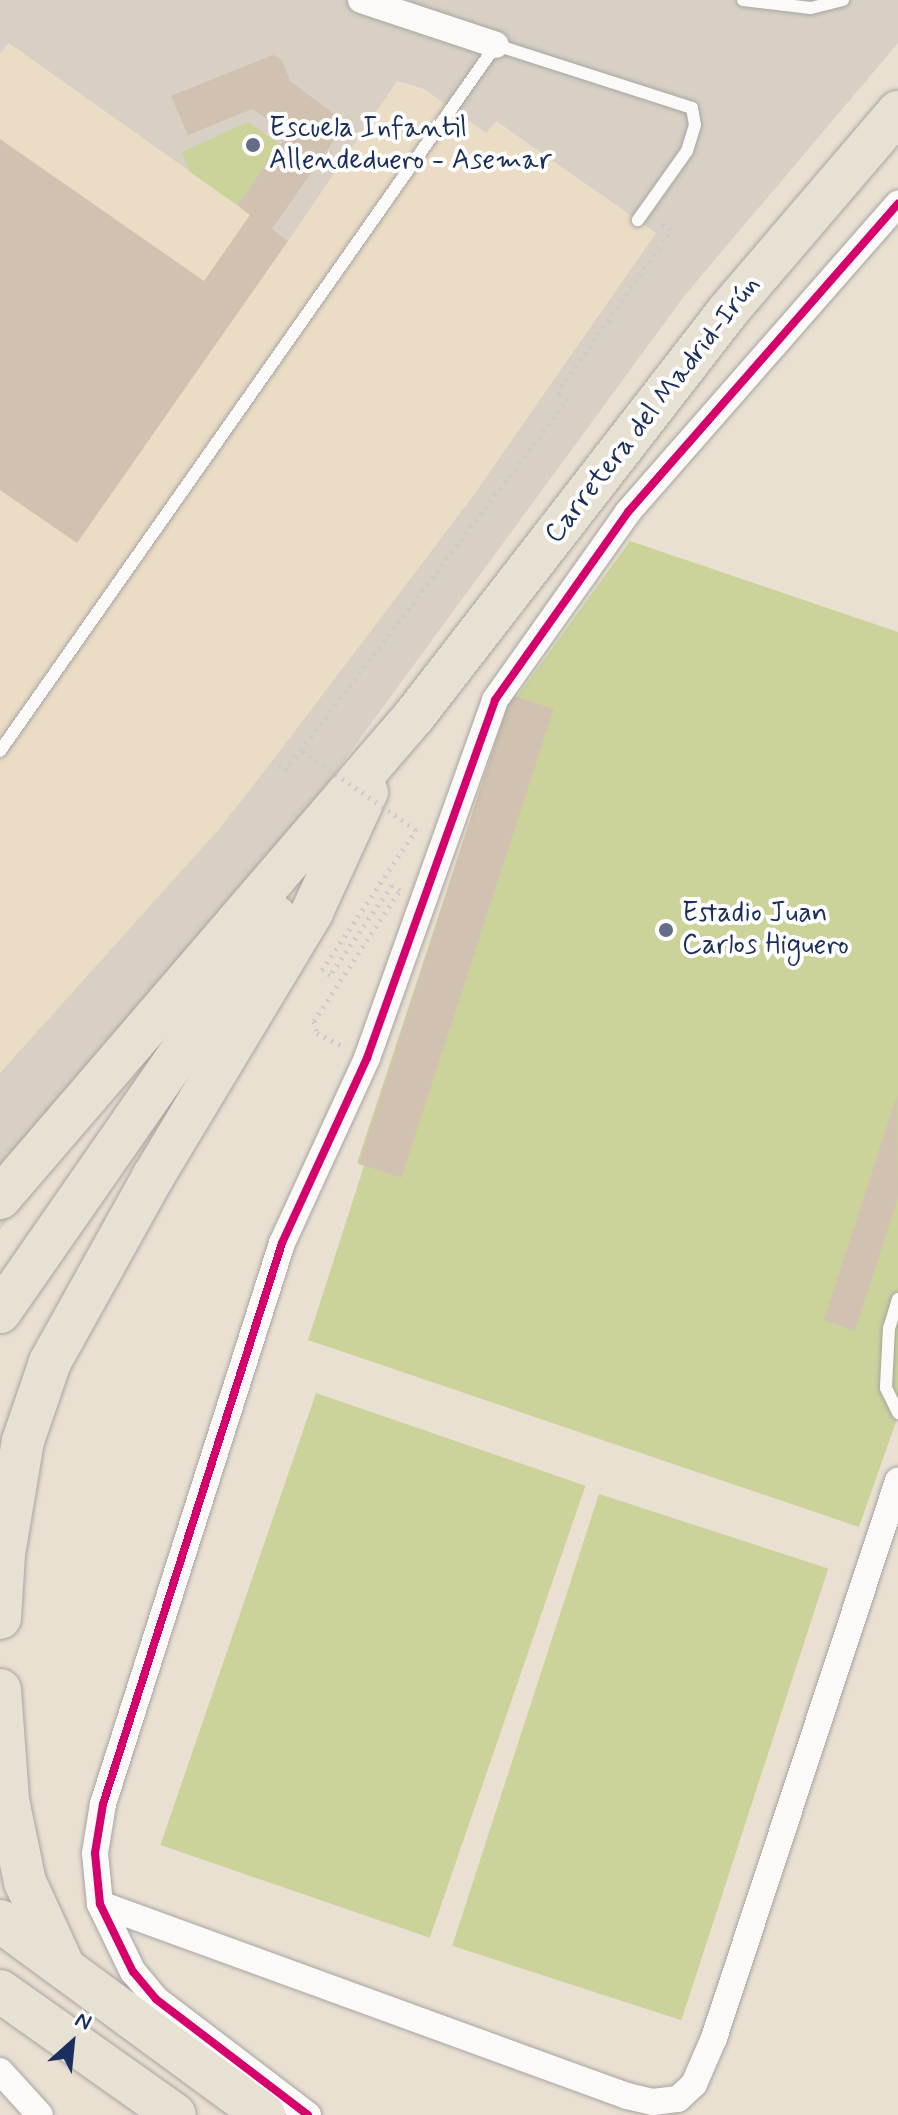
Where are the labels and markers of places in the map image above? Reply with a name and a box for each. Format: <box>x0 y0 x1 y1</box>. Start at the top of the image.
place label: Escuela Infantil Allendeduero - Asemar <box>269 112 552 178</box>
marker: Escuela Infantil Allendeduero - Asemar <box>244 136 262 154</box>
place label: Estadio Juan Carlos Higuero <box>682 897 848 963</box>
marker: Estadio Juan Carlos Higuero <box>657 921 675 939</box>

